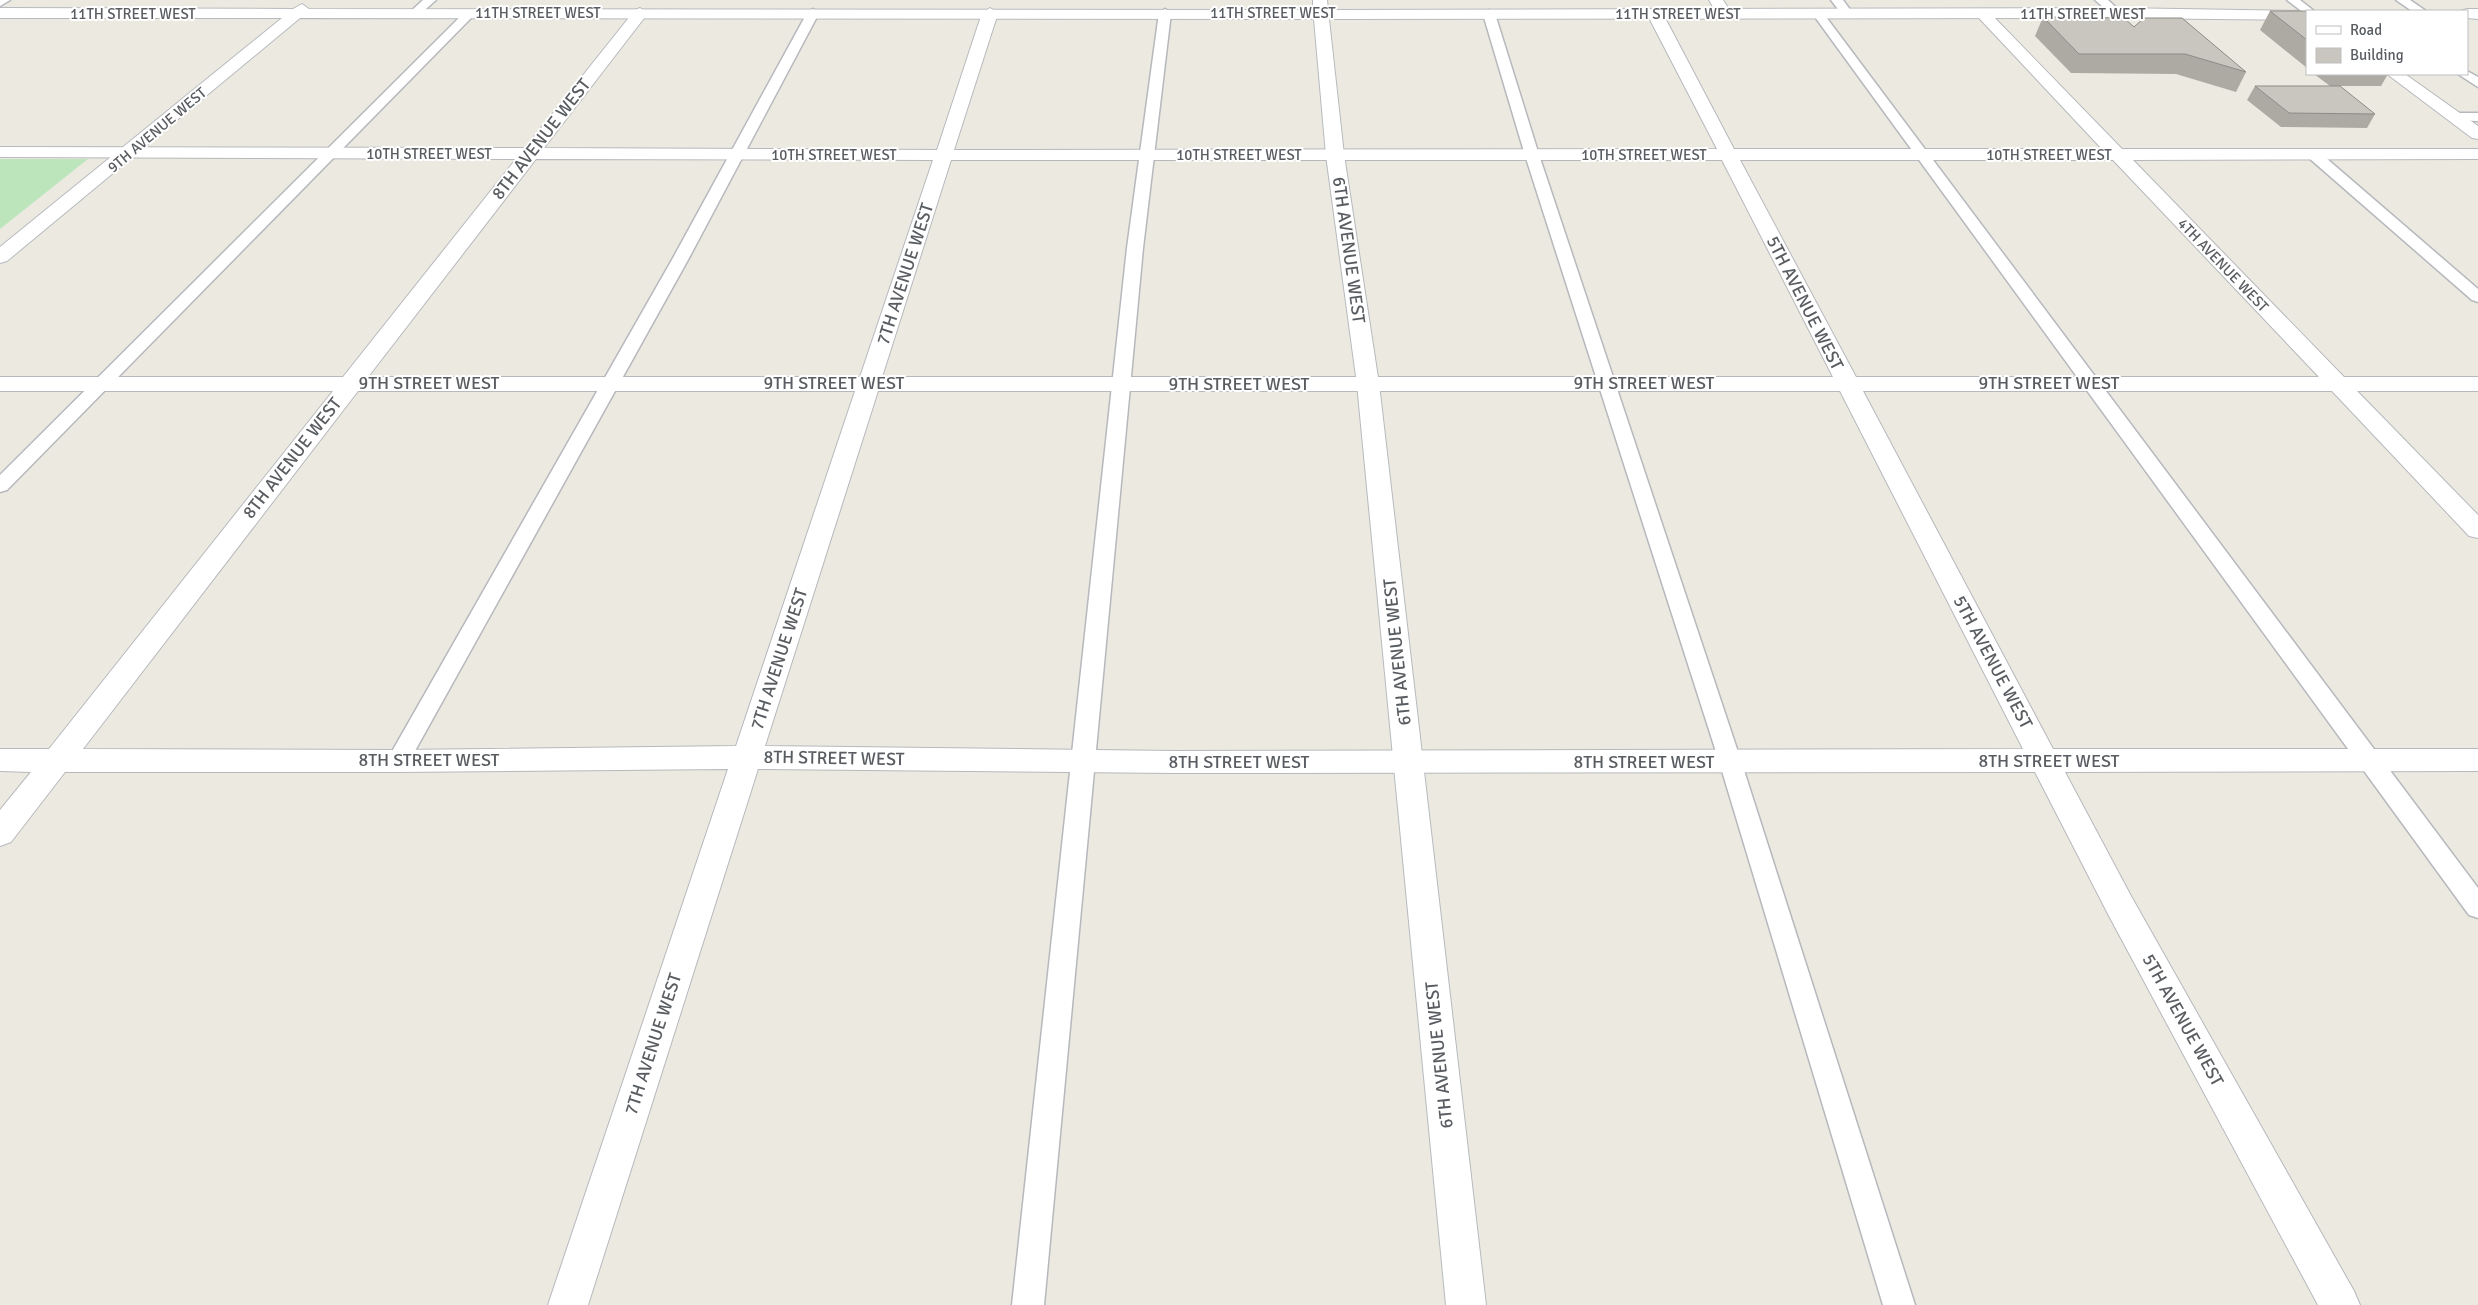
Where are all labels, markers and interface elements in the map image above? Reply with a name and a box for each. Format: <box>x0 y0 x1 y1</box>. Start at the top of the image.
street label: 11TH STREET WEST <box>475 4 601 22</box>
street label: 11TH STREET WEST <box>1210 4 1336 22</box>
street label: 11TH STREET WEST <box>70 5 196 23</box>
street label: 11TH STREET WEST <box>1615 5 1741 23</box>
street label: 11TH STREET WEST <box>2020 5 2146 23</box>
legend <box>2306 10 2468 75</box>
text: Road <box>2350 21 2382 39</box>
text: Building <box>2350 46 2404 64</box>
street label: 8TH AVENUE WEST <box>487 74 595 204</box>
street label: 9TH AVENUE WEST <box>104 83 210 176</box>
street label: 10TH STREET WEST <box>366 145 492 163</box>
street label: 10TH STREET WEST <box>771 146 897 164</box>
street label: 10TH STREET WEST <box>1176 146 1302 164</box>
street label: 10TH STREET WEST <box>1581 146 1707 164</box>
street label: 10TH STREET WEST <box>1986 146 2112 164</box>
street label: 6TH AVENUE WEST <box>1328 175 1370 325</box>
street label: 7TH AVENUE WEST <box>872 200 938 348</box>
street label: 4TH AVENUE WEST <box>2174 215 2273 316</box>
street label: 5TH AVENUE WEST <box>1762 232 1848 374</box>
street label: 9TH STREET WEST <box>359 372 500 394</box>
street label: 9TH STREET WEST <box>764 372 905 394</box>
street label: 9TH STREET WEST <box>1574 372 1715 394</box>
street label: 9TH STREET WEST <box>1979 372 2120 394</box>
street label: 9TH STREET WEST <box>1169 373 1310 395</box>
street label: 8TH AVENUE WEST <box>238 393 346 523</box>
street label: 6TH AVENUE WEST <box>1378 577 1416 727</box>
street label: 7TH AVENUE WEST <box>746 585 812 733</box>
street label: 5TH AVENUE WEST <box>1949 592 2037 732</box>
street label: 8TH STREET WEST <box>763 746 905 770</box>
street label: 8TH STREET WEST <box>359 749 500 771</box>
street label: 8TH STREET WEST <box>1979 750 2120 772</box>
street label: 8TH STREET WEST <box>1169 751 1310 773</box>
street label: 8TH STREET WEST <box>1574 751 1715 773</box>
street label: 5TH AVENUE WEST <box>2138 950 2228 1090</box>
street label: 7TH AVENUE WEST <box>620 970 686 1118</box>
street label: 6TH AVENUE WEST <box>1420 980 1458 1130</box>

